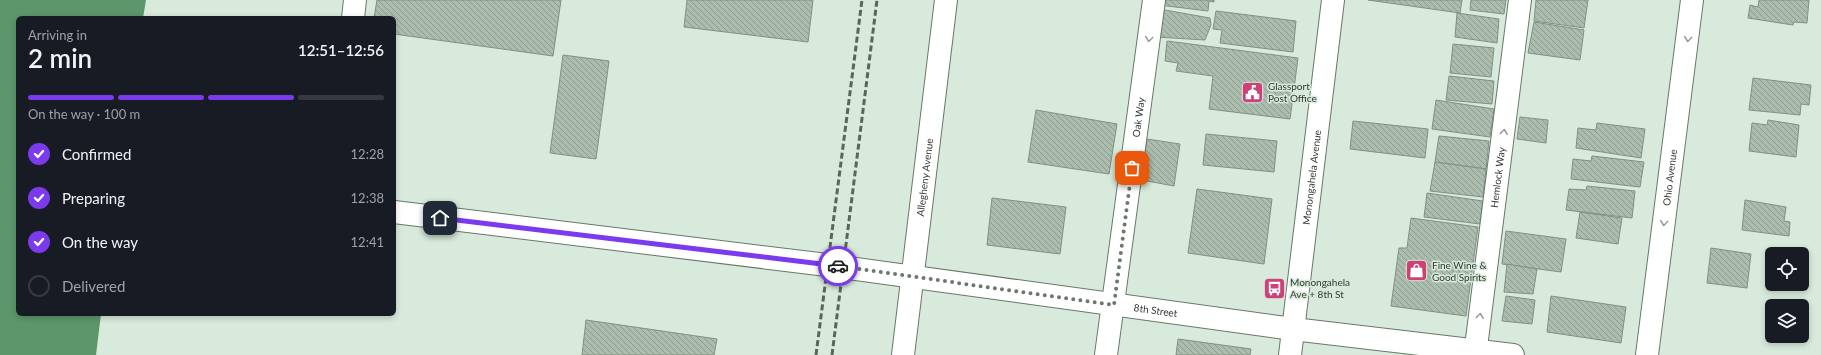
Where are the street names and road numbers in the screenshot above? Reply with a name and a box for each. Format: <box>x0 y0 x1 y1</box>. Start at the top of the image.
street label: Oak Way <box>1130 96 1147 138</box>
street label: Monongahela Avenue <box>1300 129 1323 225</box>
street label: Allegheny Avenue <box>914 138 935 217</box>
street label: Hemlock Way <box>1488 145 1507 209</box>
street label: Ohio Avenue <box>1660 148 1679 206</box>
street label: 8th Street <box>1133 301 1179 319</box>

